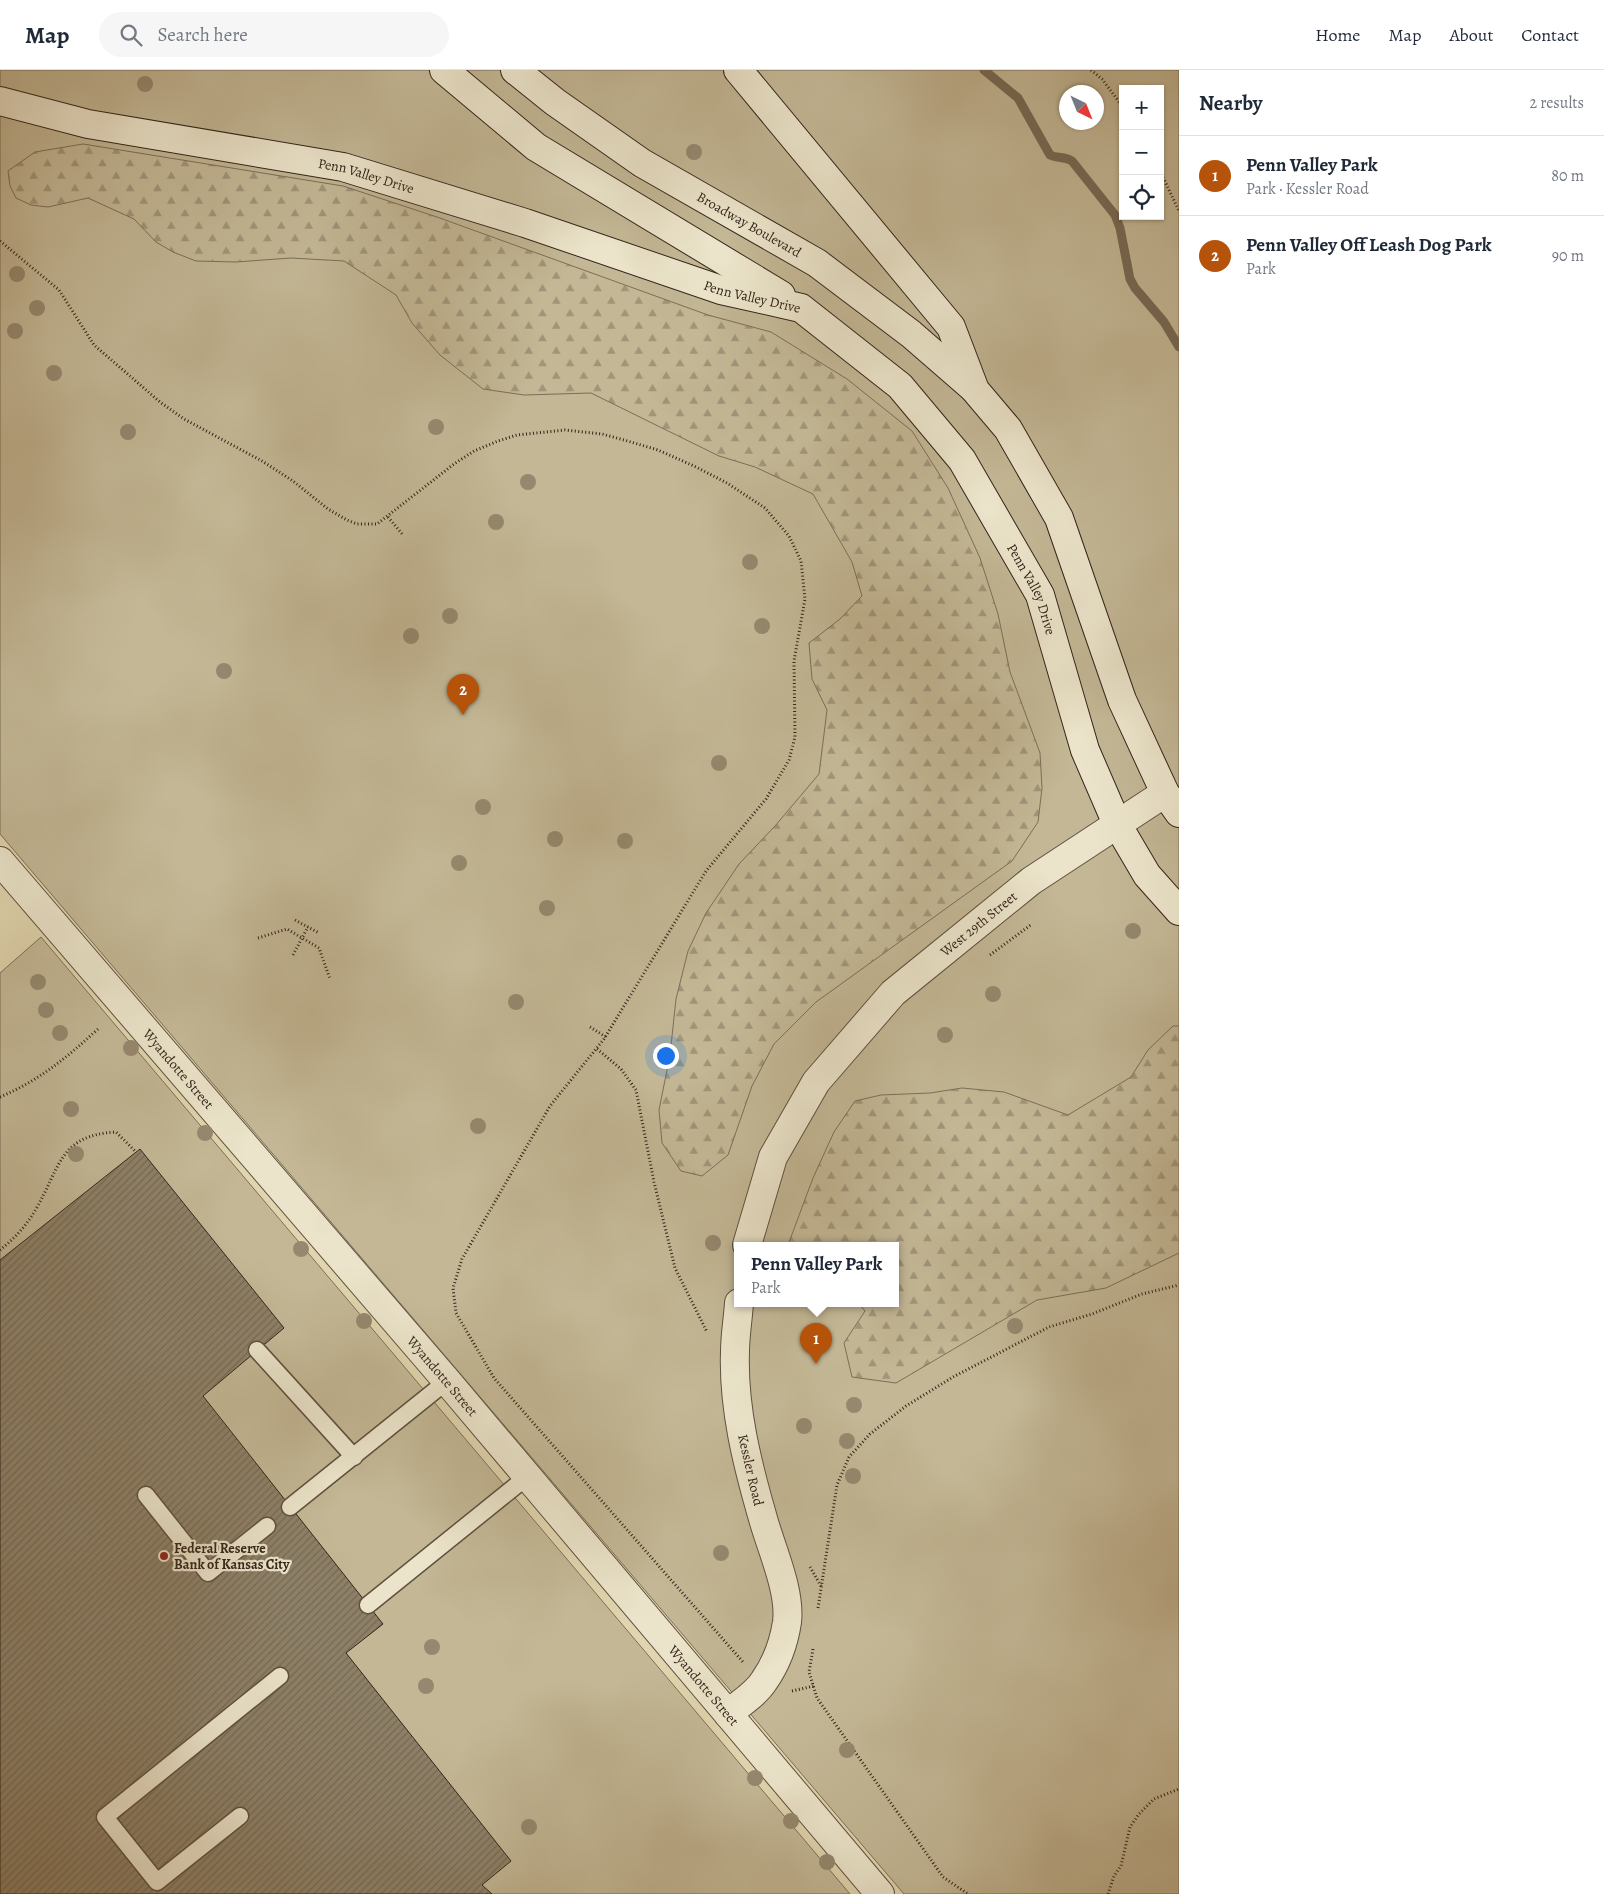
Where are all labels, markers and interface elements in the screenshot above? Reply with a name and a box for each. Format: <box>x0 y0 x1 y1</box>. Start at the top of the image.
search box <box>99 12 449 57</box>
text: Map <box>25 19 69 51</box>
icon: search <box>117 21 145 49</box>
text: Search here <box>157 22 248 48</box>
text: Home <box>1315 23 1360 47</box>
text: Map <box>1388 23 1421 47</box>
text: About <box>1449 23 1493 47</box>
text: Contact <box>1521 23 1579 47</box>
north arrow <box>1059 85 1104 130</box>
map controls <box>1119 85 1164 220</box>
button: + <box>1119 85 1164 130</box>
text: Nearby <box>1199 89 1262 117</box>
text: 2 results <box>1529 92 1584 114</box>
button: − <box>1119 130 1164 175</box>
text: Penn Valley Park <box>1246 152 1378 178</box>
street label: Penn Valley Drive <box>317 154 416 198</box>
text: 1 <box>1212 165 1218 187</box>
text: 80 m <box>1551 165 1584 187</box>
button: locate <box>1119 175 1164 220</box>
text: Park · Kessler Road <box>1246 178 1369 200</box>
street label: Broadway Boulevard <box>693 187 805 262</box>
text: Penn Valley Off Leash Dog Park <box>1246 232 1492 258</box>
text: 2 <box>1211 245 1219 267</box>
text: 90 m <box>1552 245 1584 267</box>
text: Park <box>1246 258 1276 280</box>
street label: Penn Valley Drive <box>701 276 802 318</box>
street label: Penn Valley Drive <box>1002 540 1060 637</box>
pin: 2 <box>447 674 479 715</box>
street label: West 29th Street <box>936 887 1021 962</box>
street label: Wyandotte Street <box>138 1024 218 1114</box>
your location <box>653 1043 679 1069</box>
popup <box>734 1242 899 1307</box>
text: Penn Valley Park <box>751 1251 882 1277</box>
text: Park <box>751 1277 781 1299</box>
pin: 1 <box>800 1323 832 1364</box>
street label: Wyandotte Street <box>402 1331 482 1421</box>
street label: Kessler Road <box>733 1432 768 1508</box>
place label: Federal Reserve Bank of Kansas City <box>174 1539 290 1574</box>
marker: Federal Reserve Bank of Kansas City <box>158 1550 170 1562</box>
street label: Wyandotte Street <box>663 1640 743 1730</box>

